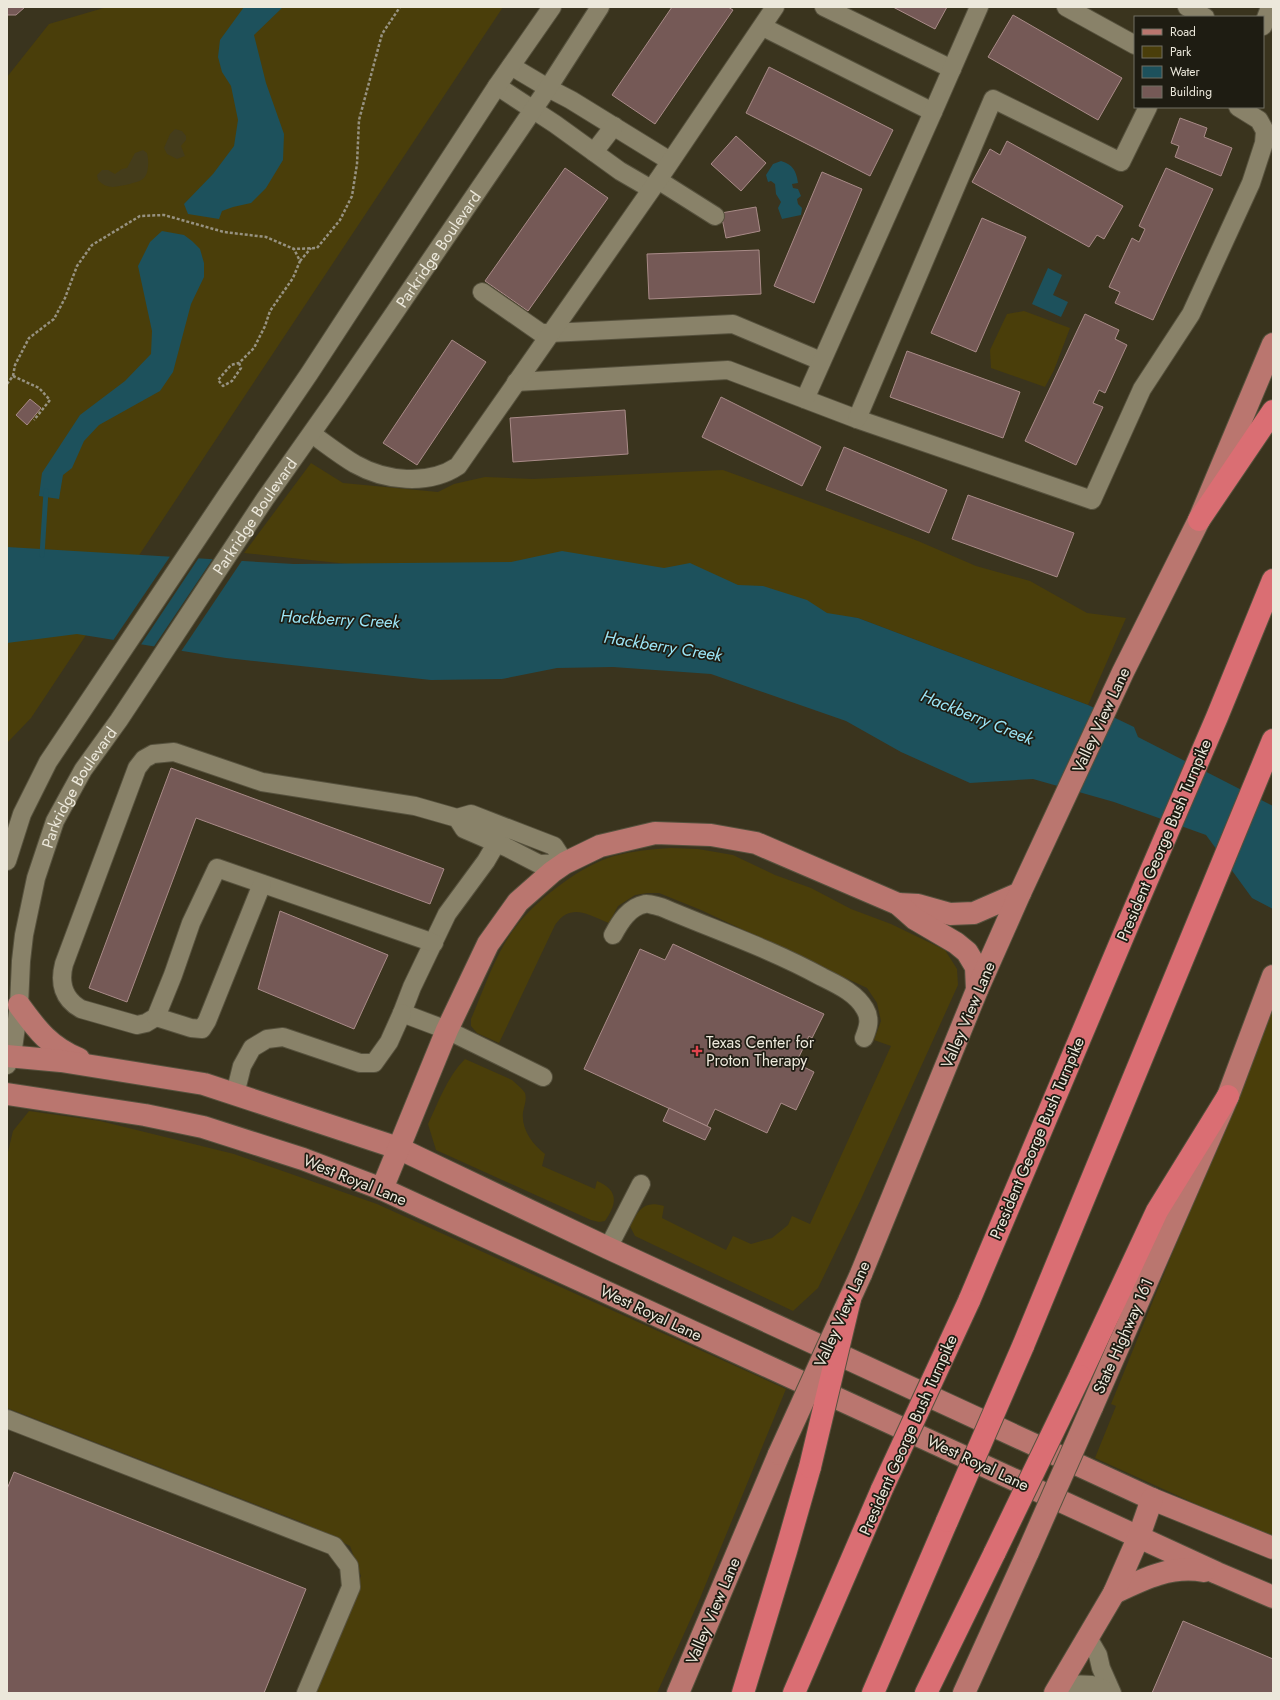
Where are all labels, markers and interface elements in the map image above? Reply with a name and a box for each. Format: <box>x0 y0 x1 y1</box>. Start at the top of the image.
legend <box>1134 16 1264 108</box>
text: Road <box>1170 23 1196 41</box>
text: Park <box>1170 43 1192 61</box>
text: Water <box>1170 63 1201 81</box>
text: Building <box>1170 83 1212 101</box>
street label: Parkridge Boulevard <box>390 186 486 312</box>
street label: Parkridge Boulevard <box>207 453 302 579</box>
water label: Hackberry Creek <box>280 604 401 634</box>
water label: Hackberry Creek <box>602 625 725 667</box>
street label: Valley View Lane <box>1067 664 1135 776</box>
water label: Hackberry Creek <box>917 684 1038 751</box>
street label: Parkridge Boulevard <box>35 722 122 851</box>
street label: President George Bush Turnpike <box>1111 735 1217 945</box>
street label: Valley View Lane <box>935 958 1001 1072</box>
place label: Texas Center for Proton Therapy <box>706 1031 815 1072</box>
street label: President George Bush Turnpike <box>984 1033 1090 1243</box>
marker: Texas Center for Proton Therapy <box>691 1045 703 1057</box>
street label: West Royal Lane <box>300 1149 410 1211</box>
street label: Valley View Lane <box>808 1257 876 1371</box>
street label: State Highway 161 <box>1087 1275 1159 1397</box>
street label: West Royal Lane <box>596 1279 706 1347</box>
street label: President George Bush Turnpike <box>853 1331 963 1539</box>
street label: West Royal Lane <box>923 1429 1033 1497</box>
street label: Valley View Lane <box>680 1554 746 1668</box>

